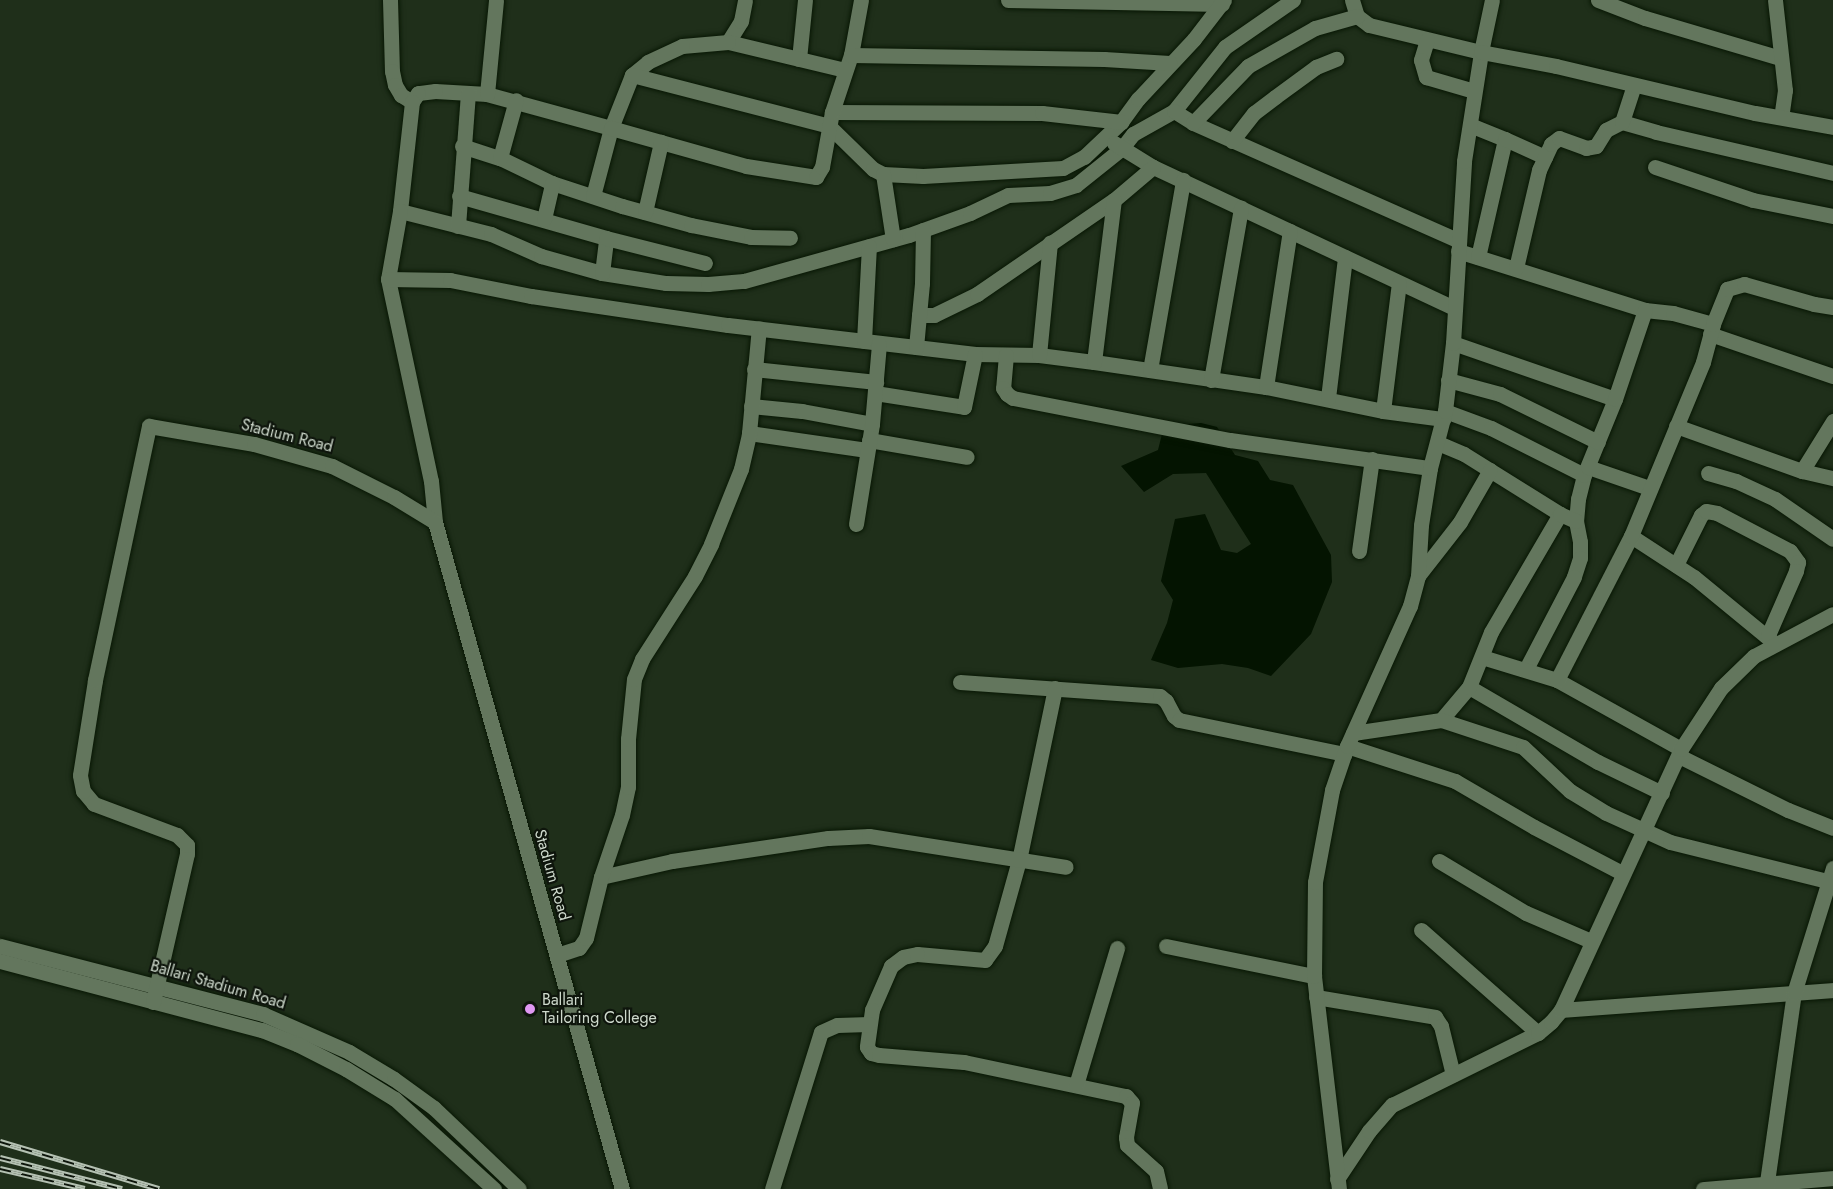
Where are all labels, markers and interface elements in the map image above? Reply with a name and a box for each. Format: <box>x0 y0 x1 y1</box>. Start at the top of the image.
street label: Stadium Road <box>239 415 335 457</box>
street label: Stadium Road <box>530 827 574 923</box>
street label: Ballari Stadium Road <box>148 956 288 1014</box>
place label: Ballari Tailoring College <box>542 990 657 1028</box>
marker: Ballari Tailoring College <box>523 1002 537 1016</box>

